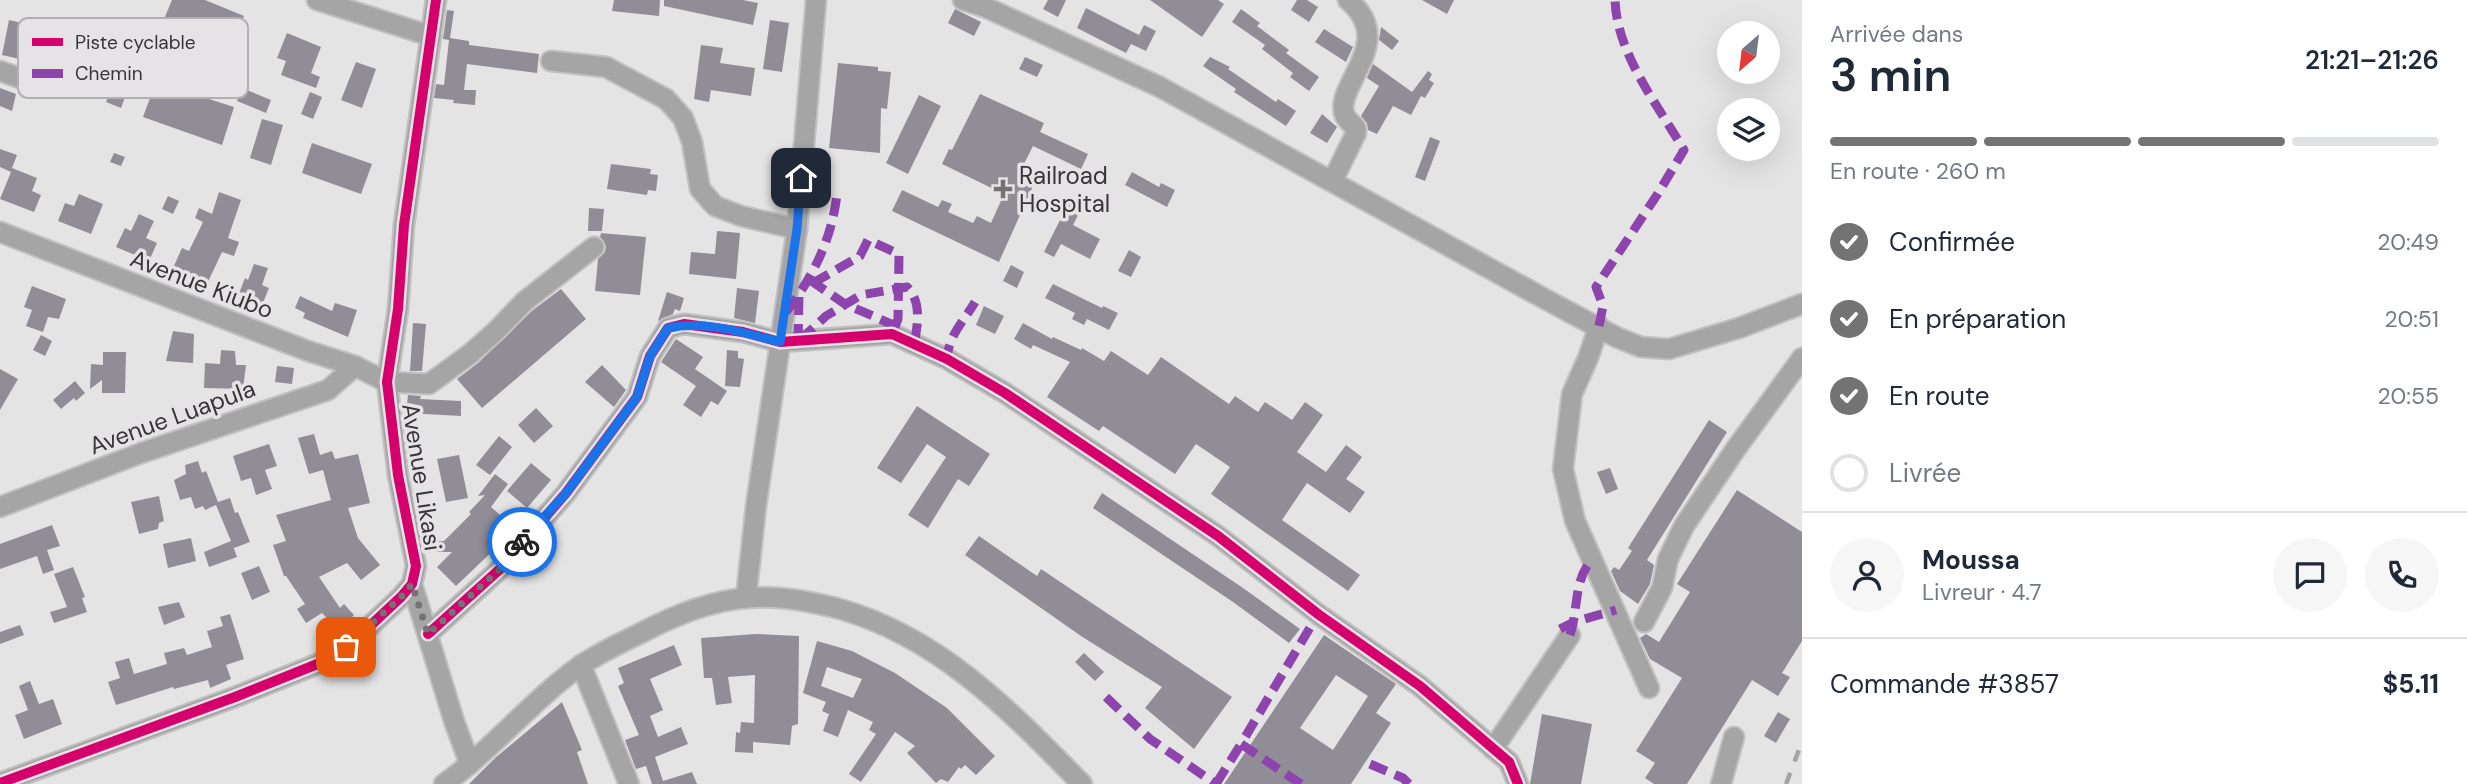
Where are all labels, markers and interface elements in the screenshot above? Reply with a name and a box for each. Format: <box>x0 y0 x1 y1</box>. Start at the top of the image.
legend <box>18 18 248 98</box>
text: Arrivée dans <box>1830 19 1963 49</box>
north arrow <box>1717 21 1780 84</box>
map controls <box>1717 21 1780 161</box>
text: Piste cyclable <box>75 30 196 55</box>
text: 21:21–21:26 <box>2305 43 2439 77</box>
text: 3 min <box>1830 45 1951 105</box>
text: Chemin <box>75 61 143 86</box>
button: layers <box>1717 98 1780 161</box>
pin <box>771 148 831 208</box>
text: En route · 260 m <box>1830 156 2006 186</box>
icon: home <box>782 159 820 197</box>
place label: Railroad Hospital <box>1019 160 1110 219</box>
marker: Railroad Hospital <box>993 179 1013 199</box>
icon: check <box>1830 223 1868 261</box>
text: Confirmée <box>1889 225 2015 259</box>
text: 20:49 <box>2377 227 2439 257</box>
street label: Avenue Kiubo <box>126 243 278 325</box>
icon: check <box>1830 300 1868 338</box>
text: En préparation <box>1889 302 2066 336</box>
text: 20:51 <box>2384 304 2439 334</box>
street label: Avenue Luapula <box>85 373 259 461</box>
icon: check <box>1830 377 1868 415</box>
text: En route <box>1889 379 1990 413</box>
text: 20:55 <box>2378 381 2439 411</box>
street label: Avenue Likasi <box>395 401 449 553</box>
text: Livrée <box>1889 456 1961 490</box>
courier <box>487 507 557 577</box>
icon: bike <box>503 523 541 561</box>
button: person <box>1830 538 1904 612</box>
button: chat <box>2273 538 2347 612</box>
button: phone <box>2365 538 2439 612</box>
text: Moussa <box>1922 543 2020 577</box>
text: Livreur · 4.7 <box>1922 577 2042 607</box>
pin <box>316 617 376 677</box>
icon: bag <box>327 628 365 666</box>
text: Commande #3857 <box>1830 667 2059 701</box>
text: $5.11 <box>2383 667 2439 701</box>

